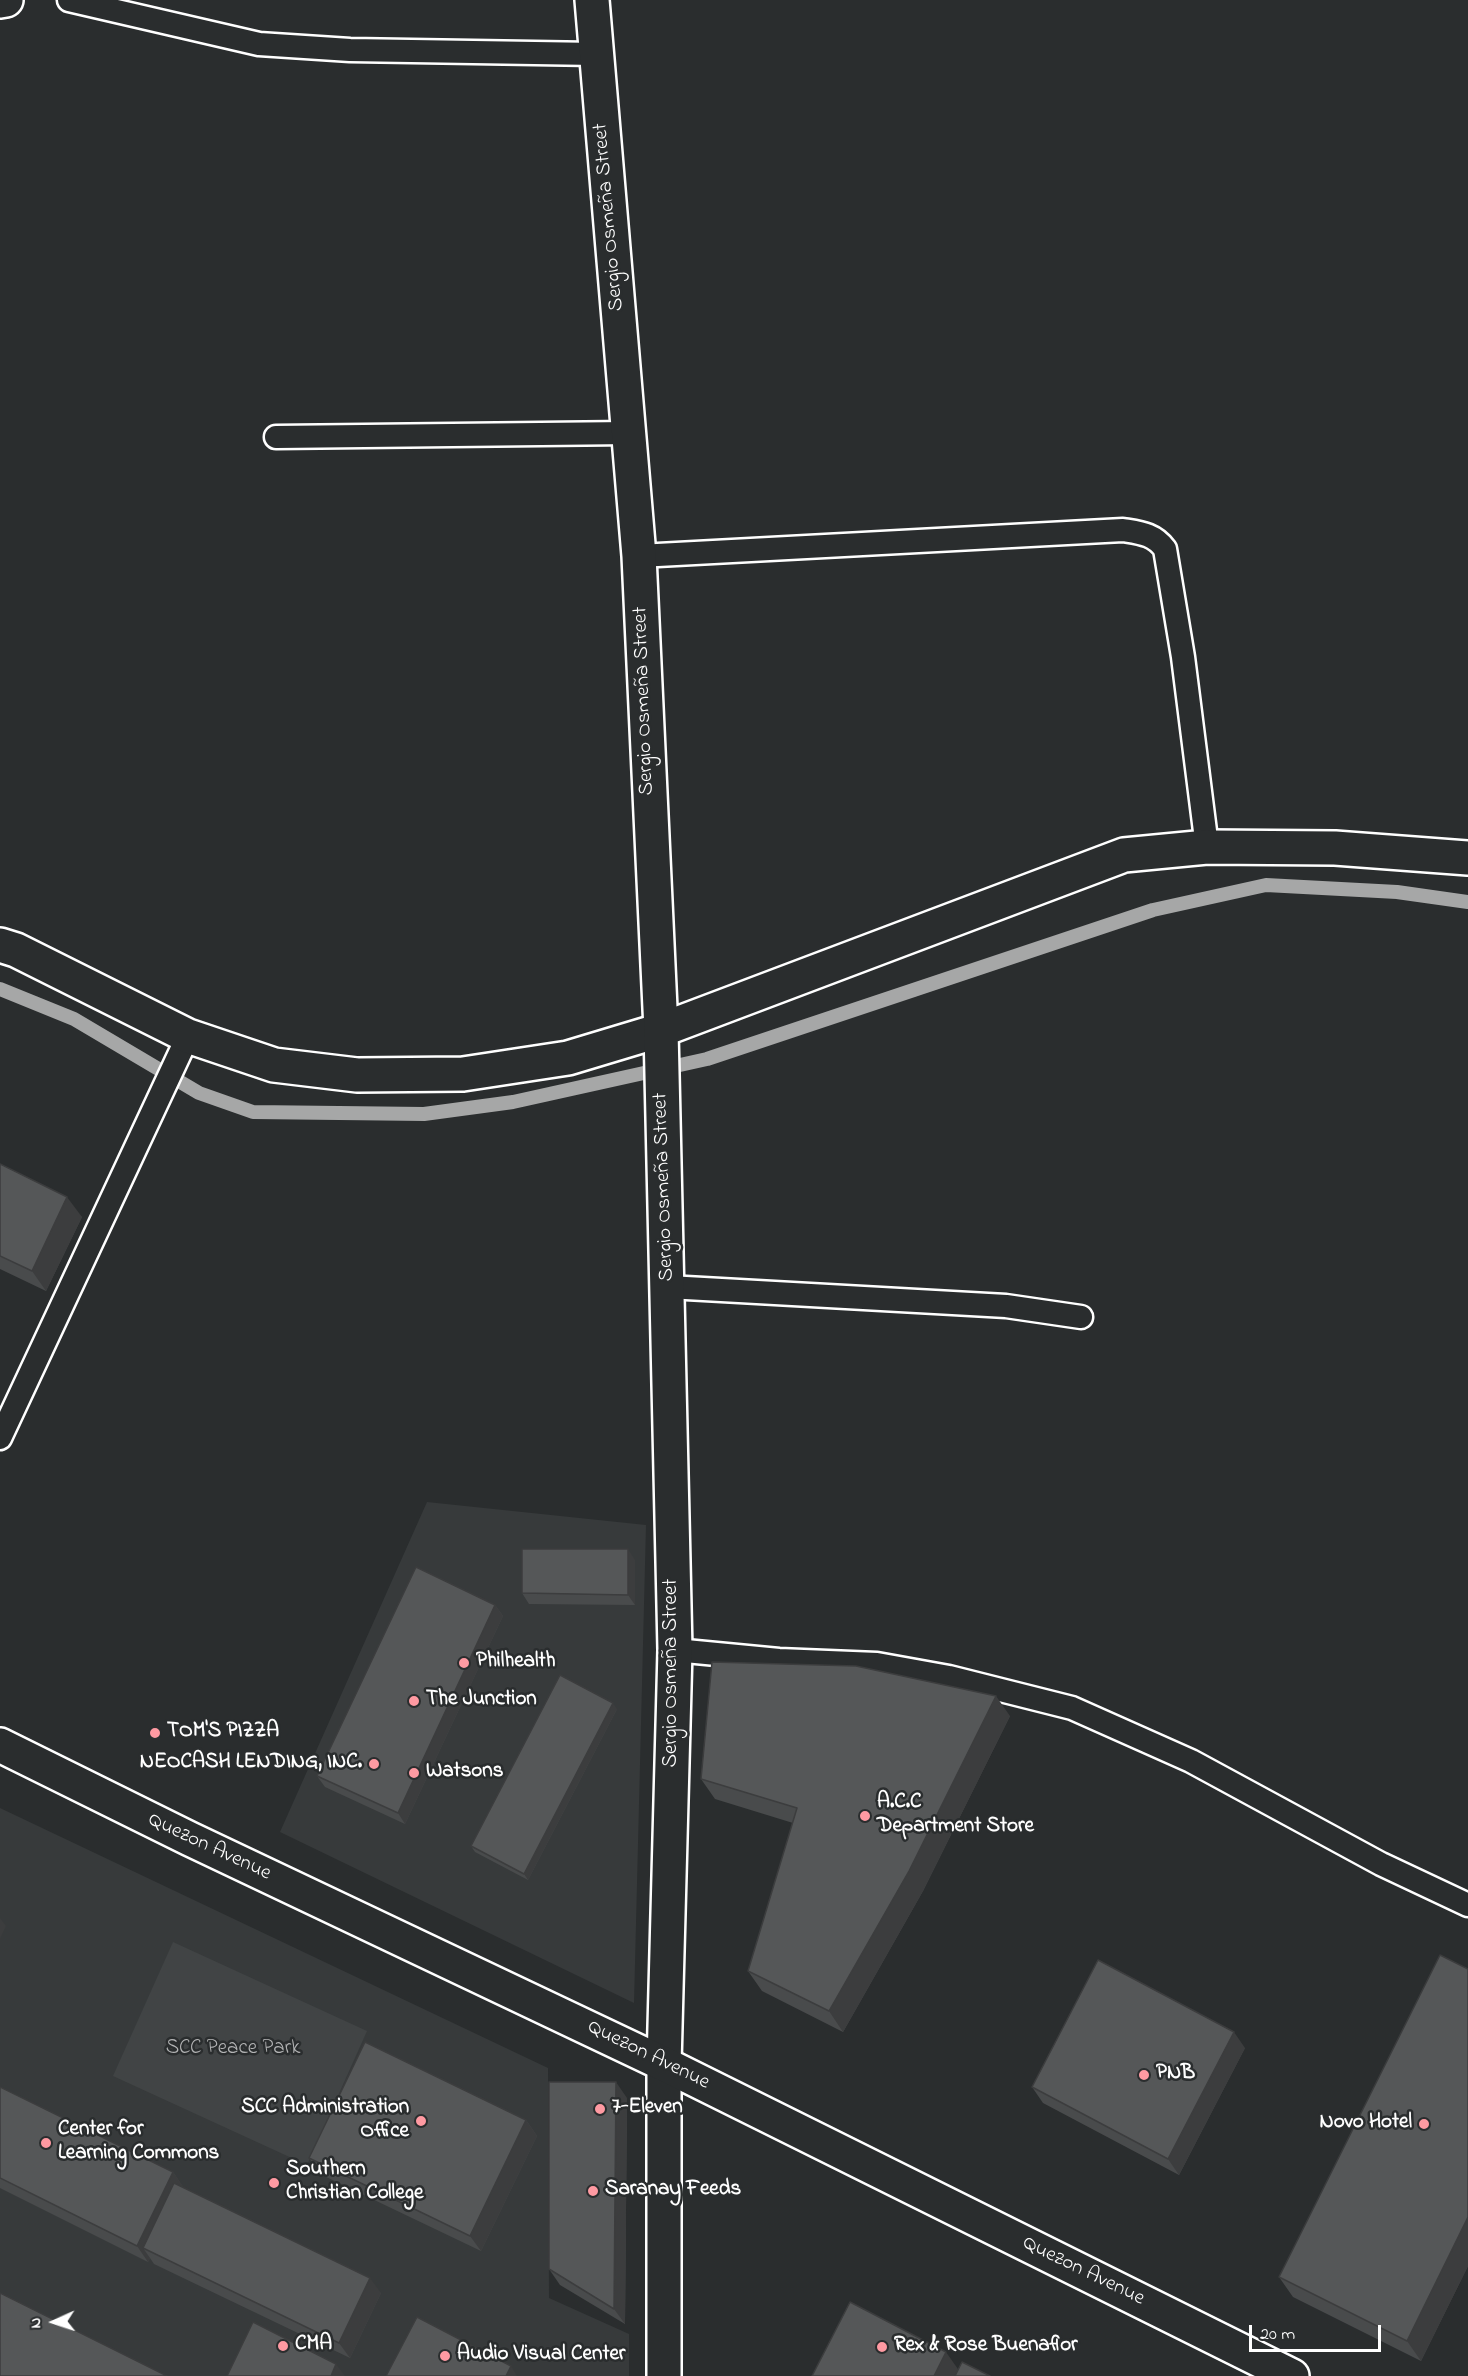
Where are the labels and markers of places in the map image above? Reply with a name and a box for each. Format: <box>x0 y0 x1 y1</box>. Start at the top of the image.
place label: Philhealth <box>476 1650 555 1676</box>
marker: Philhealth <box>457 1656 471 1670</box>
place label: The Junction <box>426 1688 537 1714</box>
marker: The Junction <box>407 1694 421 1708</box>
place label: TOM'S PIZZA <box>167 1720 279 1746</box>
marker: TOM'S PIZZA <box>148 1726 162 1740</box>
place label: NEOCASH LENDING, INC. <box>140 1751 362 1777</box>
marker: NEOCASH LENDING, INC. <box>367 1757 381 1771</box>
place label: Watsons <box>426 1760 503 1786</box>
marker: Watsons <box>407 1766 421 1780</box>
place label: A.C.C Department Store <box>877 1791 1034 1841</box>
marker: A.C.C Department Store <box>858 1809 872 1823</box>
place label: PNB <box>1156 2062 1195 2088</box>
marker: PNB <box>1137 2068 1151 2082</box>
place label: SCC Administration Office <box>241 2096 409 2146</box>
place label: 7-Eleven <box>612 2096 683 2122</box>
marker: 7-Eleven <box>593 2102 607 2116</box>
place label: Novo Hotel <box>1320 2111 1412 2137</box>
marker: SCC Administration Office <box>414 2114 428 2128</box>
marker: Novo Hotel <box>1417 2117 1431 2131</box>
place label: Center for Learning Commons <box>58 2118 219 2168</box>
marker: Center for Learning Commons <box>39 2136 53 2150</box>
place label: Southern Christian College <box>286 2158 423 2208</box>
marker: Southern Christian College <box>267 2176 281 2190</box>
place label: Saranay Feeds <box>605 2178 741 2204</box>
marker: Saranay Feeds <box>586 2184 600 2198</box>
place label: CMA <box>295 2333 332 2359</box>
place label: Rex & Rose Buenaflor <box>894 2334 1078 2360</box>
marker: CMA <box>276 2339 290 2353</box>
marker: Rex & Rose Buenaflor <box>875 2340 889 2354</box>
place label: Audio Visual Center <box>457 2343 625 2369</box>
marker: Audio Visual Center <box>438 2349 452 2363</box>

